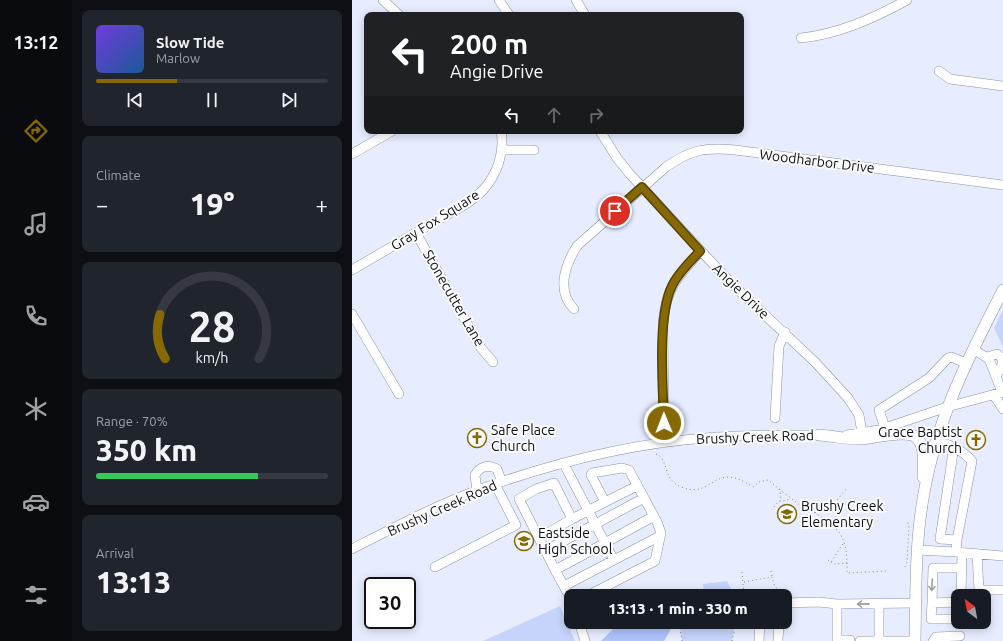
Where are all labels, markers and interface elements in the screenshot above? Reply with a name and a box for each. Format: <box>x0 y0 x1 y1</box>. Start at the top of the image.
icon: left <box>384 28 436 80</box>
text: 200 m <box>450 28 528 59</box>
text: 13:12 <box>13 32 59 52</box>
text: Slow Tide <box>156 34 224 51</box>
text: Marlow <box>156 51 200 65</box>
text: Angie Drive <box>450 61 543 81</box>
icon: previous <box>124 89 146 111</box>
icon: pause <box>201 89 223 111</box>
icon: next <box>278 89 300 111</box>
icon: left <box>501 104 523 126</box>
icon: ahead <box>543 104 565 126</box>
icon: right <box>585 104 607 126</box>
icon: directions <box>22 117 50 145</box>
street label: Woodharbor Drive <box>759 146 875 176</box>
text: Climate <box>96 168 141 182</box>
street label: Gray Fox Square <box>388 186 482 254</box>
text: 19° <box>190 187 234 221</box>
text: − <box>96 192 108 217</box>
text: + <box>316 192 328 217</box>
pin <box>598 194 632 228</box>
icon: arrive <box>604 200 626 222</box>
icon: music <box>22 210 50 238</box>
street label: Stonecutter Lane <box>420 247 488 349</box>
street label: Angie Drive <box>709 260 773 322</box>
icon: phone <box>22 302 50 330</box>
text: 28 <box>189 302 235 349</box>
text: km/h <box>196 349 228 365</box>
icon: climate <box>22 395 50 423</box>
position arrow <box>643 402 685 444</box>
text: Range · 70% <box>96 414 168 428</box>
place label: Safe Place Church <box>491 422 555 454</box>
place label: Grace Baptist Church <box>878 424 962 456</box>
church icon: Safe Place Church <box>466 427 488 449</box>
street label: Brushy Creek Road <box>696 427 814 447</box>
church icon: Grace Baptist Church <box>965 429 987 451</box>
text: 350 km <box>96 433 197 467</box>
street label: Brushy Creek Road <box>385 477 499 539</box>
icon: car <box>22 488 50 516</box>
place label: Brushy Creek Elementary <box>801 498 883 530</box>
school or university icon: Brushy Creek Elementary <box>776 503 798 525</box>
place label: Eastside High School <box>538 525 613 557</box>
school or university icon: Eastside High School <box>513 530 535 552</box>
text: Arrival <box>96 546 134 560</box>
text: 13:13 <box>96 565 171 599</box>
speed limit sign: 30 <box>364 577 416 629</box>
one-way arrow <box>929 578 936 591</box>
icon: filters <box>22 581 50 609</box>
north arrow <box>951 589 991 629</box>
map controls <box>951 589 991 629</box>
text: 13:13 · 1 min · 330 m <box>608 600 748 617</box>
one-way arrow <box>857 600 870 608</box>

